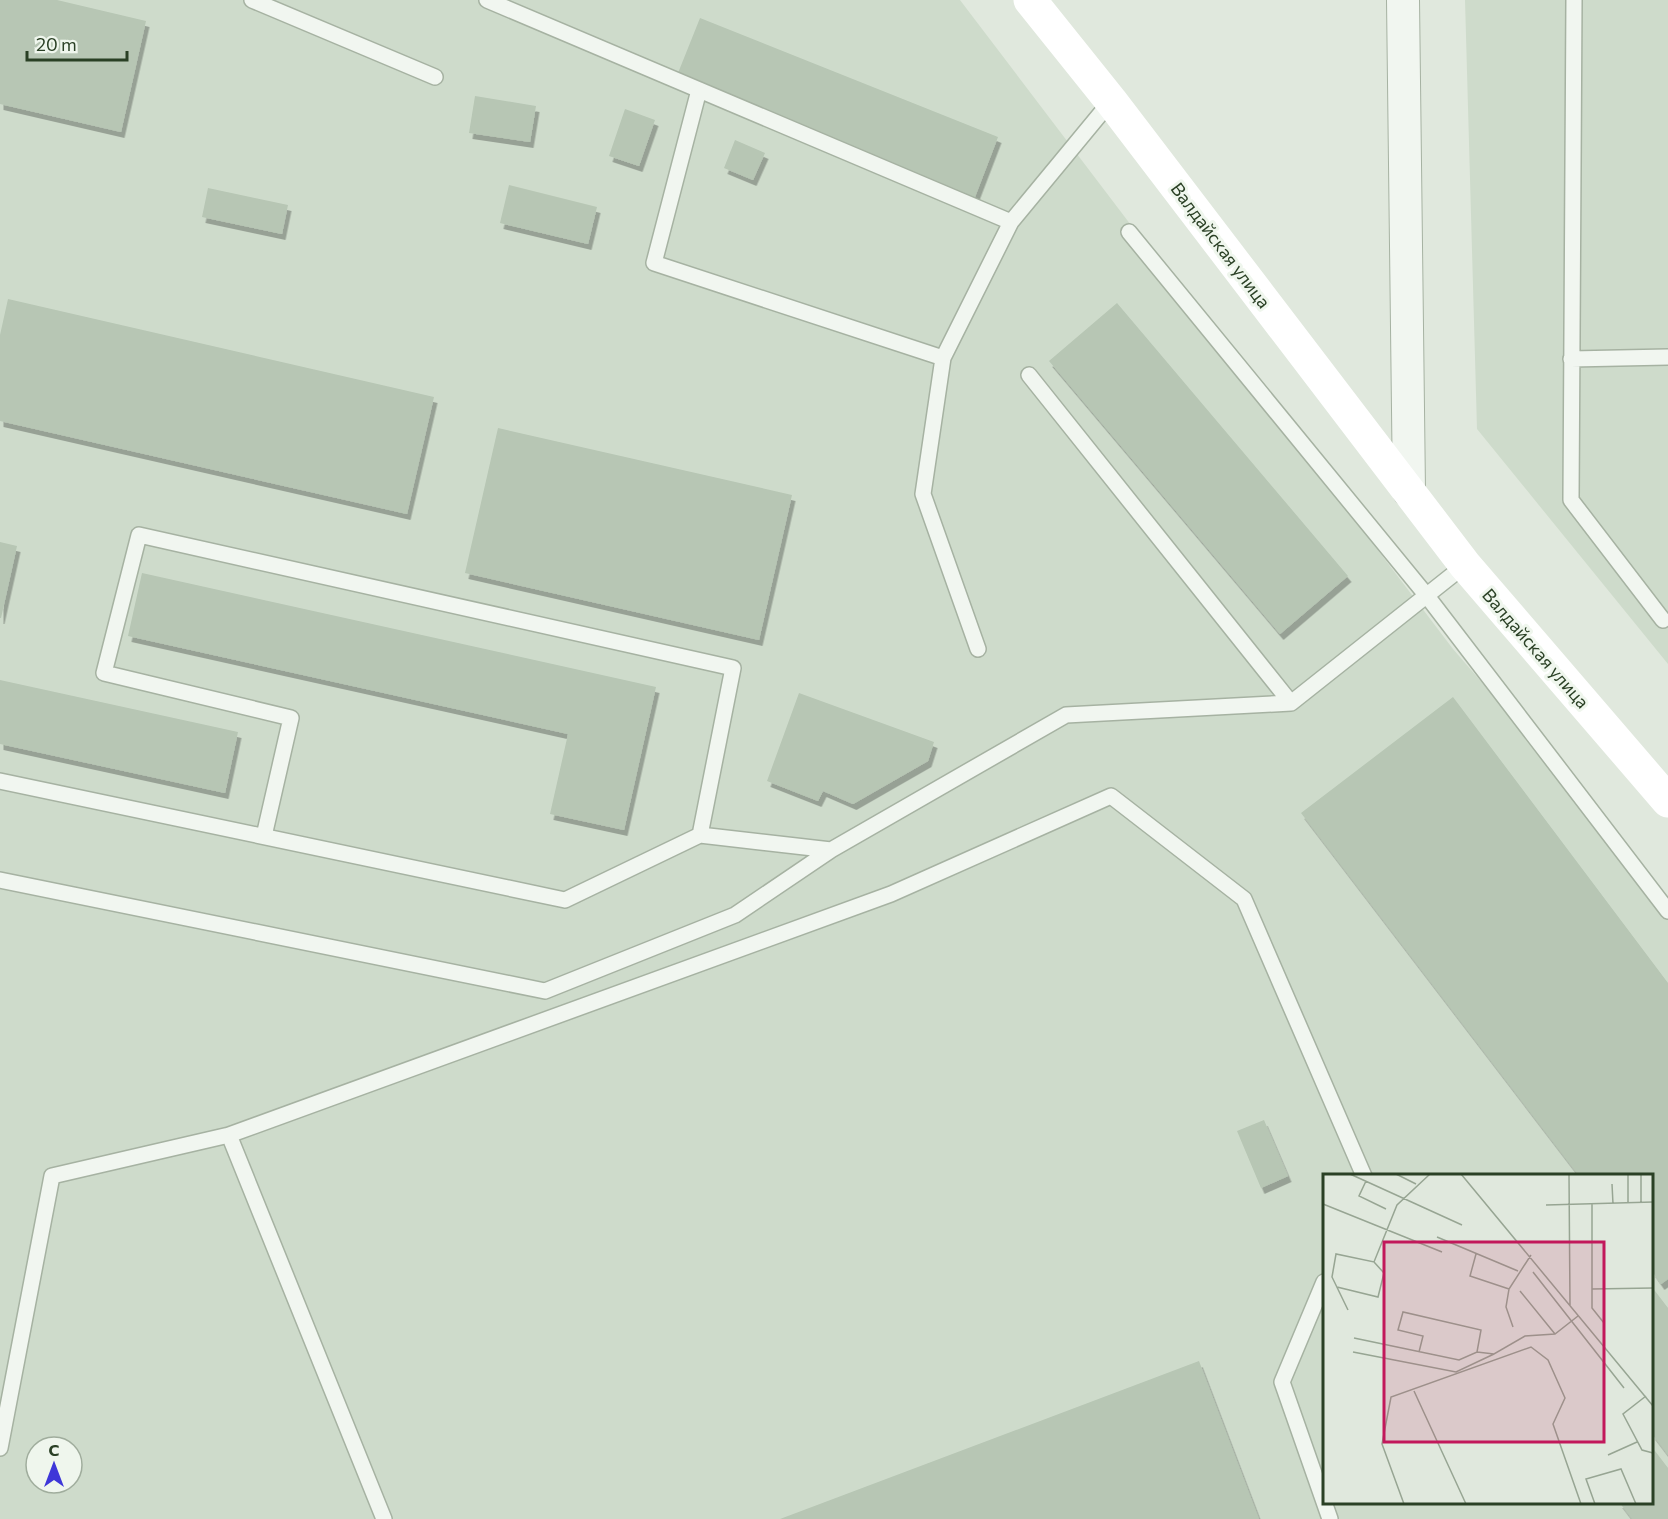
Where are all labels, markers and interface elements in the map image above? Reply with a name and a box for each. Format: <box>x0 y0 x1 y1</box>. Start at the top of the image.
scale bar <box>27 24 128 62</box>
text: 20 m <box>36 33 77 55</box>
street label: Валдайская улица <box>1167 178 1275 312</box>
street label: Валдайская улица <box>1478 584 1594 712</box>
inset map <box>1323 1174 1653 1504</box>
north arrow <box>24 1435 84 1495</box>
text: С <box>49 1440 60 1459</box>

